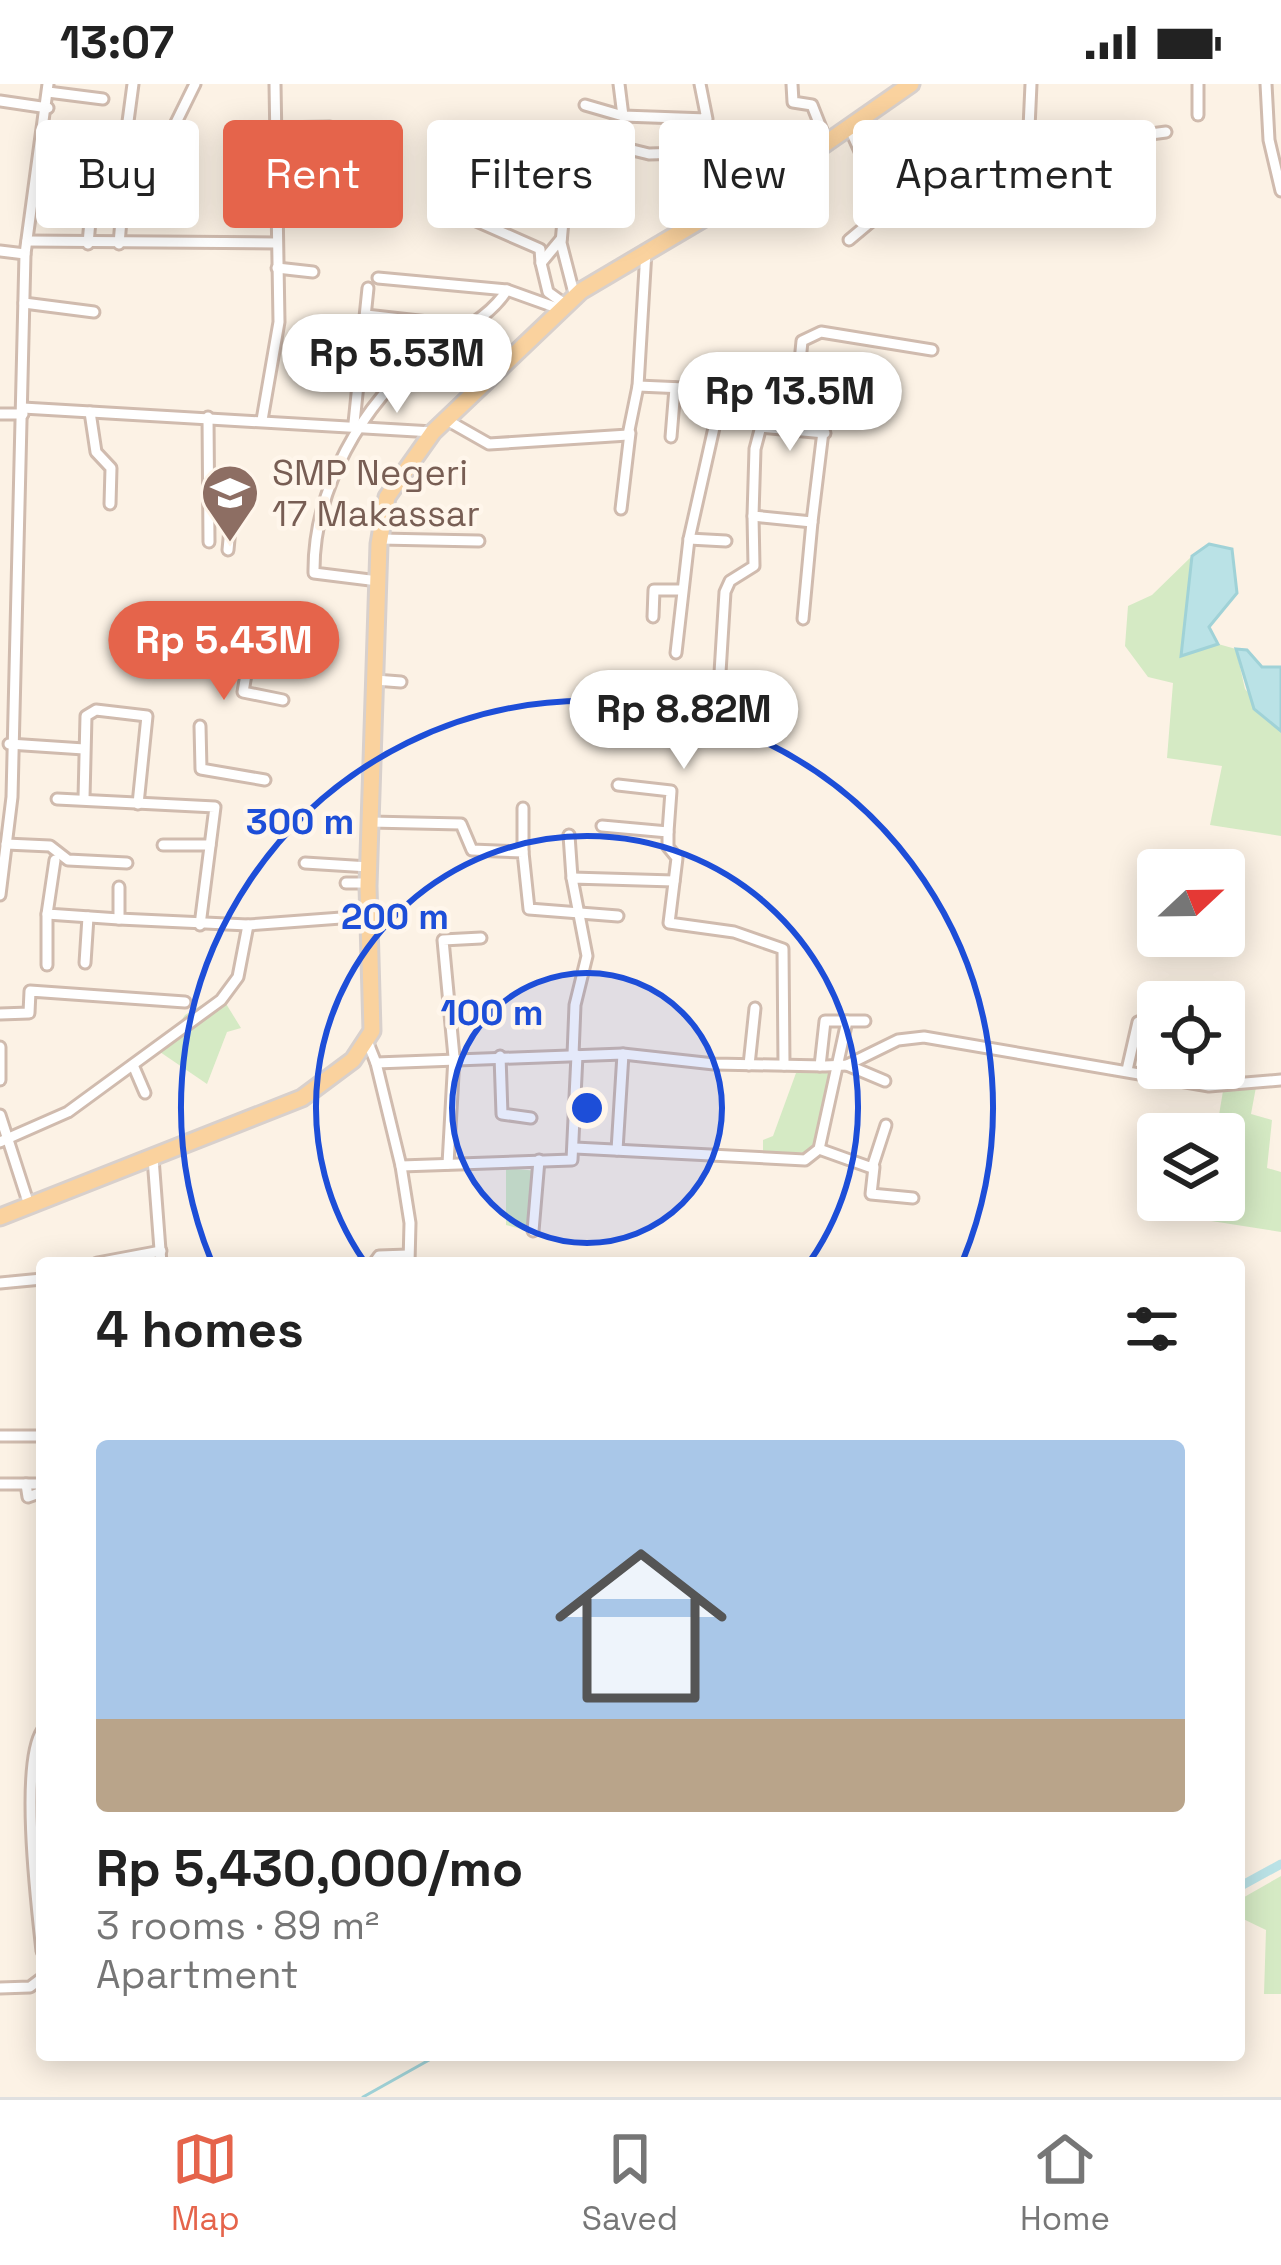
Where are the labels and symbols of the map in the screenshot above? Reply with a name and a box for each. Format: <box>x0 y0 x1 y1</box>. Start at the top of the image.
pin: Rp 5.53M <box>273 314 521 416</box>
pin: Rp 13.5M <box>666 352 914 454</box>
place label: SMP Negeri 17 Makassar <box>272 450 480 537</box>
school or university icon: SMP Negeri 17 Makassar <box>199 462 261 544</box>
pin: Rp 5.43M <box>100 601 348 703</box>
pin: Rp 8.82M <box>560 670 808 772</box>
text: 300 m <box>246 799 354 845</box>
north arrow <box>1137 849 1245 957</box>
text: 200 m <box>341 894 449 940</box>
text: 100 m <box>441 990 543 1036</box>
centre of rings <box>566 1087 608 1129</box>

